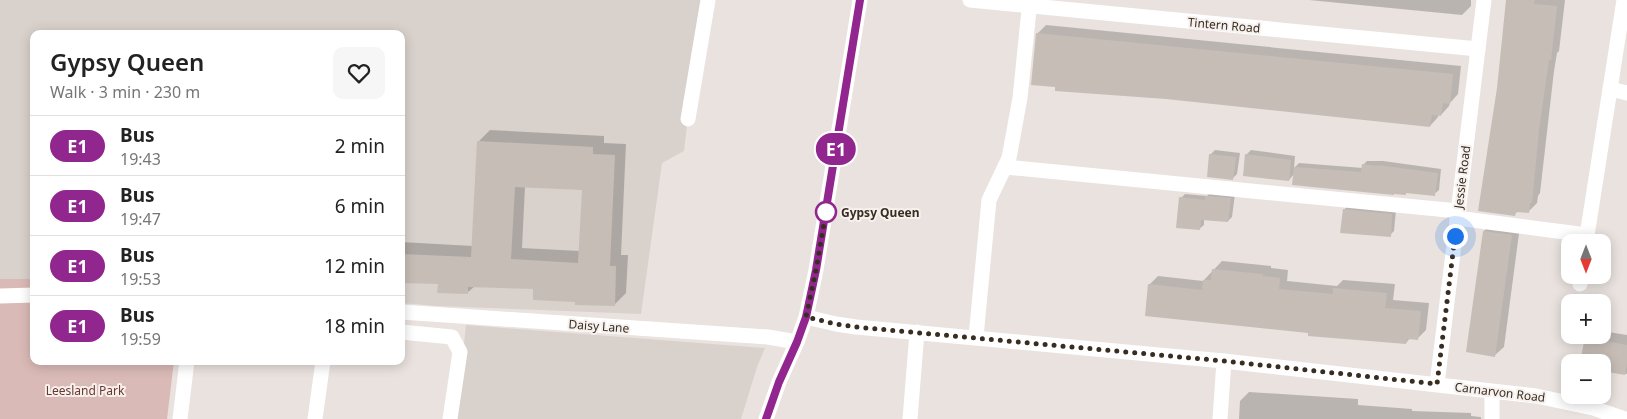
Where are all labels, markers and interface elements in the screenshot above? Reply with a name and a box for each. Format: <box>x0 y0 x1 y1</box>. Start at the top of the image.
street label: Tintern Road <box>1187 13 1261 37</box>
text: Gypsy Queen <box>50 45 204 78</box>
button: heart <box>333 47 385 99</box>
text: Walk · 3 min · 230 m <box>50 81 200 103</box>
text: Bus <box>120 122 155 148</box>
text: 2 min <box>335 133 385 159</box>
line badge: E1 <box>814 133 858 165</box>
text: E1 <box>67 134 88 158</box>
text: E1 <box>826 137 846 161</box>
street label: Jessie Road <box>1450 145 1474 210</box>
text: 19:43 <box>120 148 161 170</box>
text: Bus <box>120 182 155 208</box>
text: 6 min <box>335 193 385 219</box>
text: E1 <box>67 194 88 218</box>
marker: Gypsy Queen <box>815 201 837 223</box>
place label: Gypsy Queen <box>841 204 920 221</box>
text: 19:47 <box>120 208 161 230</box>
your location <box>1443 224 1468 249</box>
north arrow <box>1561 234 1611 284</box>
map controls <box>1561 234 1611 404</box>
text: Bus <box>120 242 155 268</box>
text: 12 min <box>324 253 385 279</box>
text: E1 <box>67 254 88 278</box>
text: 19:53 <box>120 268 161 290</box>
button: + <box>1561 294 1611 344</box>
text: Bus <box>120 302 155 328</box>
text: 18 min <box>324 313 385 339</box>
text: E1 <box>67 314 88 338</box>
street label: Daisy Lane <box>568 315 630 337</box>
text: 19:59 <box>120 328 161 350</box>
button: − <box>1561 354 1611 404</box>
street label: Carnarvon Road <box>1454 378 1546 406</box>
park label: Leesland Park <box>46 382 125 399</box>

